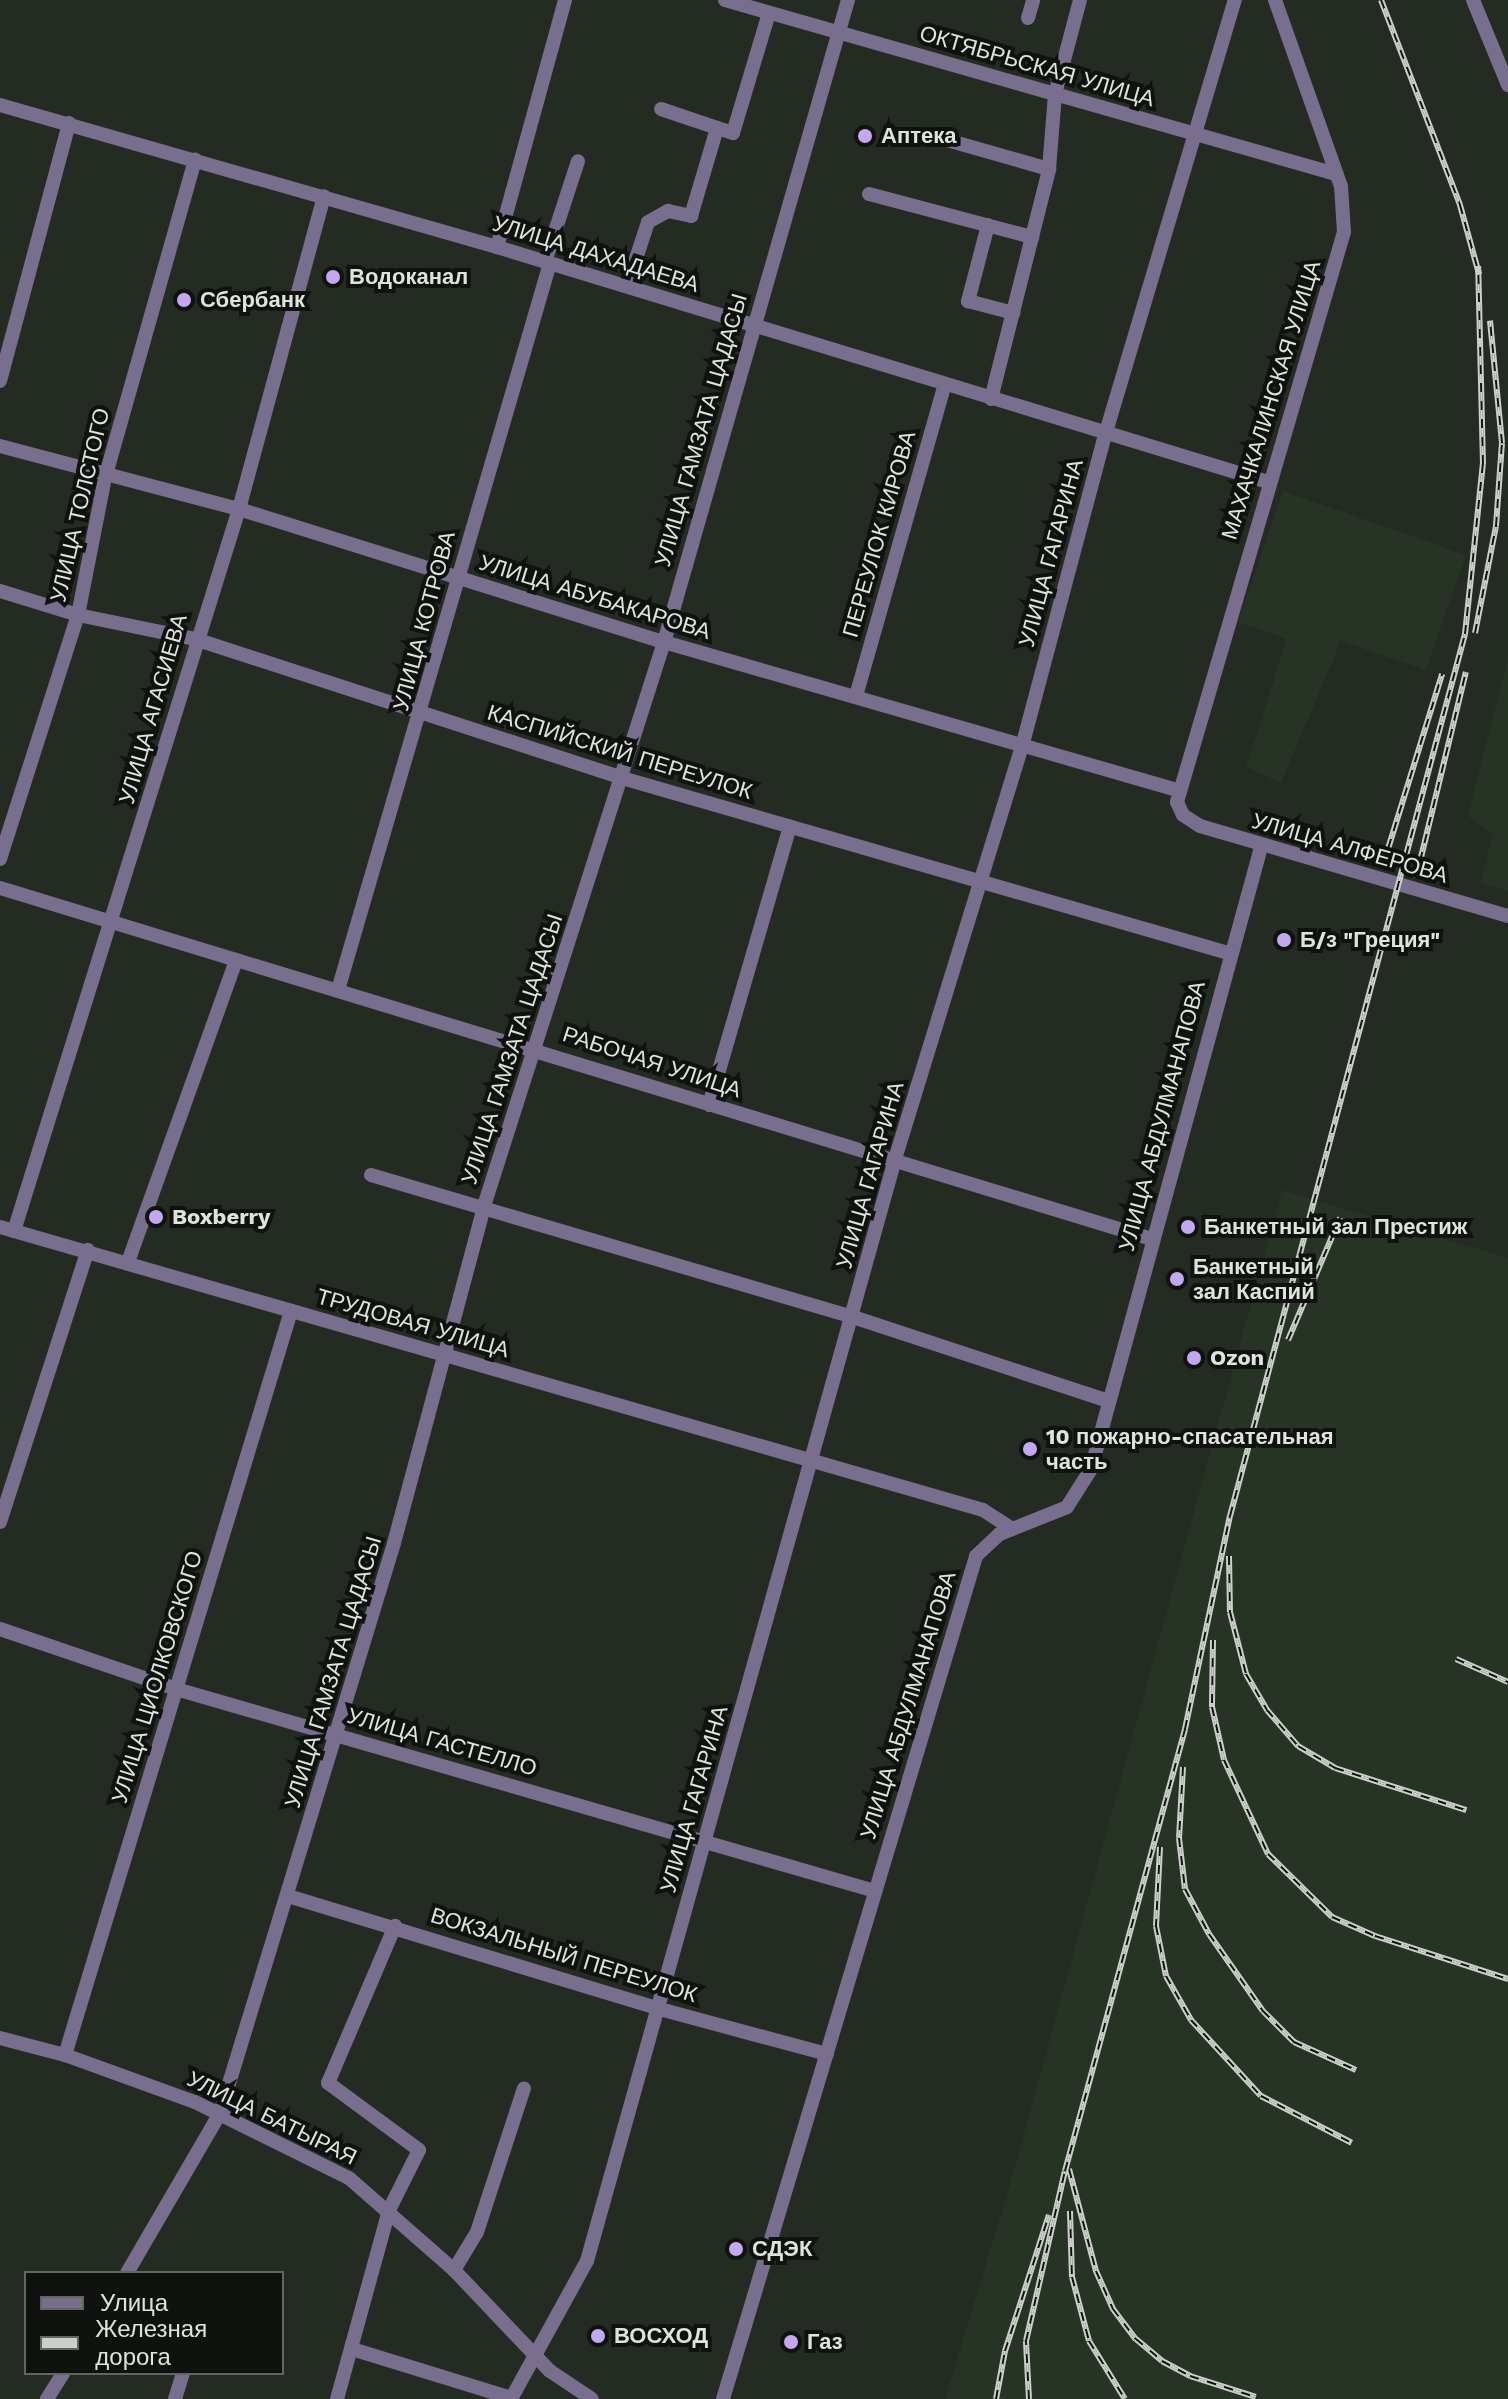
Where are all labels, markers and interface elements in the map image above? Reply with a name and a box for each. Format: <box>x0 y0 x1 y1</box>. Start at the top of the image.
street label: ОКТЯБРЬСКАЯ УЛИЦА <box>917 20 1157 112</box>
place label: Аптека <box>881 123 956 149</box>
marker: Аптека <box>856 127 874 145</box>
street label: УЛИЦА ДАХАДАЕВА <box>490 210 702 298</box>
street label: МАХАЧКАЛИНСКАЯ УЛИЦА <box>1216 257 1326 543</box>
place label: Водоканал <box>349 264 468 290</box>
marker: Водоканал <box>324 268 342 286</box>
place label: Сбербанк <box>200 287 305 313</box>
marker: Сбербанк <box>175 291 193 309</box>
street label: УЛИЦА ГАМЗАТА ЦАДАСЫ <box>649 291 753 569</box>
street label: УЛИЦА ТОЛСТОГО <box>45 405 115 605</box>
street label: ПЕРЕУЛОК КИРОВА <box>837 428 921 640</box>
street label: УЛИЦА ГАГАРИНА <box>1013 456 1089 650</box>
street label: УЛИЦА КОТРОВА <box>387 528 461 714</box>
street label: УЛИЦА АБУБАКАРОВА <box>476 549 714 645</box>
street label: УЛИЦА АГАСИЕВА <box>113 611 193 807</box>
street label: КАСПИЙСКИЙ ПЕРЕУЛОК <box>484 699 756 805</box>
street label: УЛИЦА АЛФЕРОВА <box>1249 807 1451 889</box>
street label: УЛИЦА ГАМЗАТА ЦАДАСЫ <box>456 911 568 1187</box>
place label: Б/з "Греция" <box>1300 927 1440 953</box>
marker: Б/з "Греция" <box>1275 931 1293 949</box>
street label: УЛИЦА АБДУЛМАНАПОВА <box>1113 978 1211 1254</box>
street label: РАБОЧАЯ УЛИЦА <box>560 1021 744 1103</box>
street label: УЛИЦА ГАГАРИНА <box>831 1078 909 1272</box>
place label: Boxberry <box>172 1204 270 1230</box>
marker: Boxberry <box>147 1208 165 1226</box>
place label: Банкетный зал Престиж <box>1204 1214 1467 1240</box>
marker: Банкетный зал Престиж <box>1179 1218 1197 1236</box>
place label: Банкетный зал Каспий <box>1193 1253 1315 1304</box>
marker: Банкетный зал Каспий <box>1168 1270 1186 1288</box>
street label: ТРУДОВАЯ УЛИЦА <box>314 1283 512 1363</box>
place label: Ozon <box>1210 1345 1264 1371</box>
marker: Ozon <box>1185 1349 1203 1367</box>
place label: 10 пожарно-спасательная часть <box>1046 1423 1334 1474</box>
marker: 10 пожарно-спасательная часть <box>1021 1440 1039 1458</box>
street label: УЛИЦА ГАМЗАТА ЦАДАСЫ <box>279 1533 387 1811</box>
street label: УЛИЦА ЦИОЛКОВСКОГО <box>106 1548 208 1806</box>
street label: УЛИЦА АБДУЛМАНАПОВА <box>855 1568 961 1842</box>
street label: УЛИЦА ГАСТЕЛЛО <box>344 1702 540 1782</box>
street label: УЛИЦА ГАГАРИНА <box>655 1702 733 1896</box>
street label: ВОКЗАЛЬНЫЙ ПЕРЕУЛОК <box>428 1902 700 2008</box>
street label: УЛИЦА БАТЫРАЯ <box>183 2065 361 2171</box>
place label: СДЭК <box>752 2236 812 2262</box>
marker: СДЭК <box>727 2240 745 2258</box>
legend <box>24 2271 284 2375</box>
text: Улица <box>100 2289 168 2317</box>
text: Железная дорога <box>95 2315 207 2371</box>
place label: ВОСХОД <box>614 2323 708 2349</box>
marker: ВОСХОД <box>589 2327 607 2345</box>
place label: Газ <box>807 2329 843 2355</box>
marker: Газ <box>782 2333 800 2351</box>

